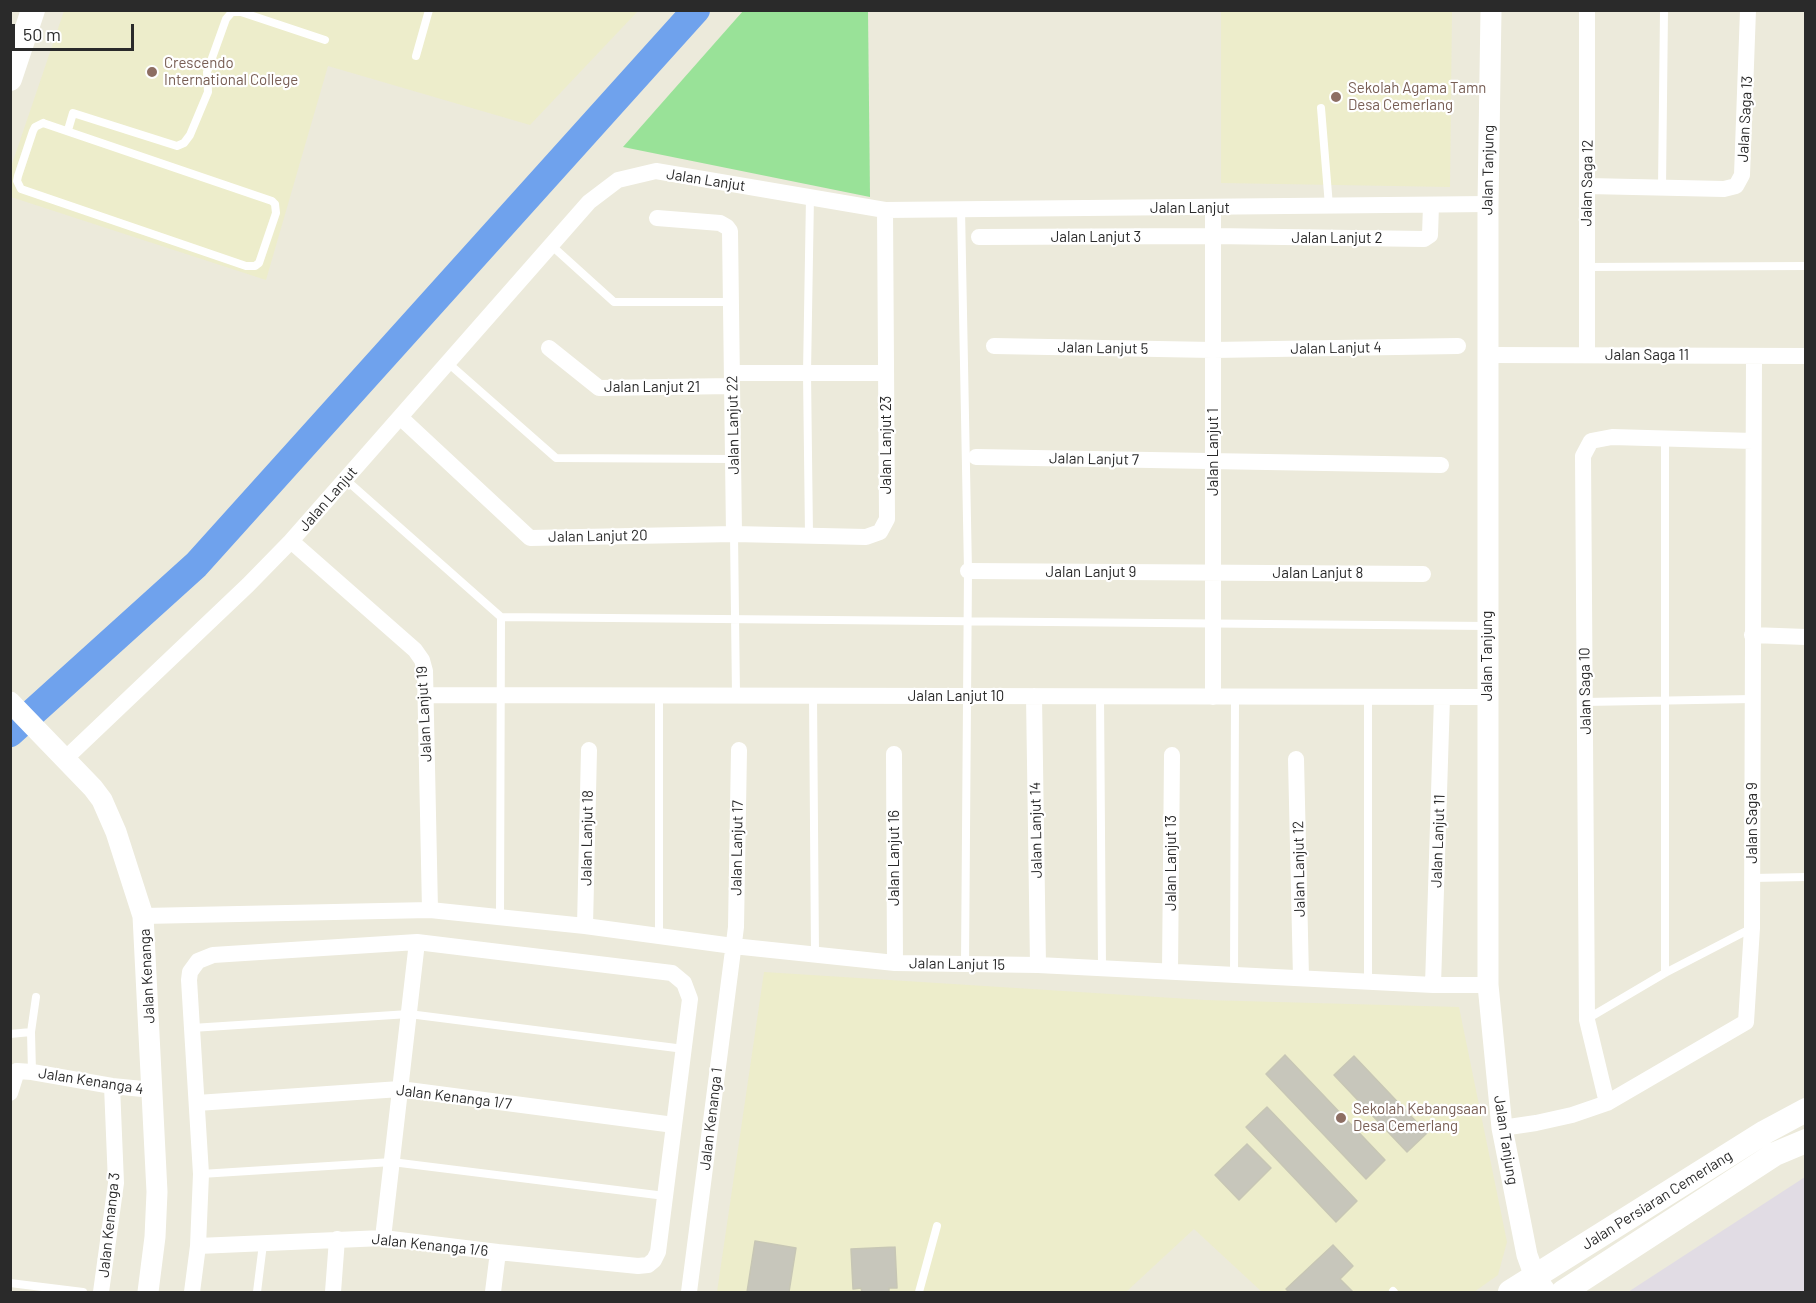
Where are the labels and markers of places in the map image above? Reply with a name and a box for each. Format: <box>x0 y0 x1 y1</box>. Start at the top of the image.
place label: Crescendo International College <box>164 54 298 89</box>
marker: Crescendo International College <box>145 65 159 79</box>
place label: Sekolah Agama Tamn Desa Cemerlang <box>1348 79 1486 114</box>
marker: Sekolah Agama Tamn Desa Cemerlang <box>1329 90 1343 104</box>
place label: Sekolah Kebangsaan Desa Cemerlang <box>1353 1100 1487 1135</box>
marker: Sekolah Kebangsaan Desa Cemerlang <box>1334 1111 1348 1125</box>

